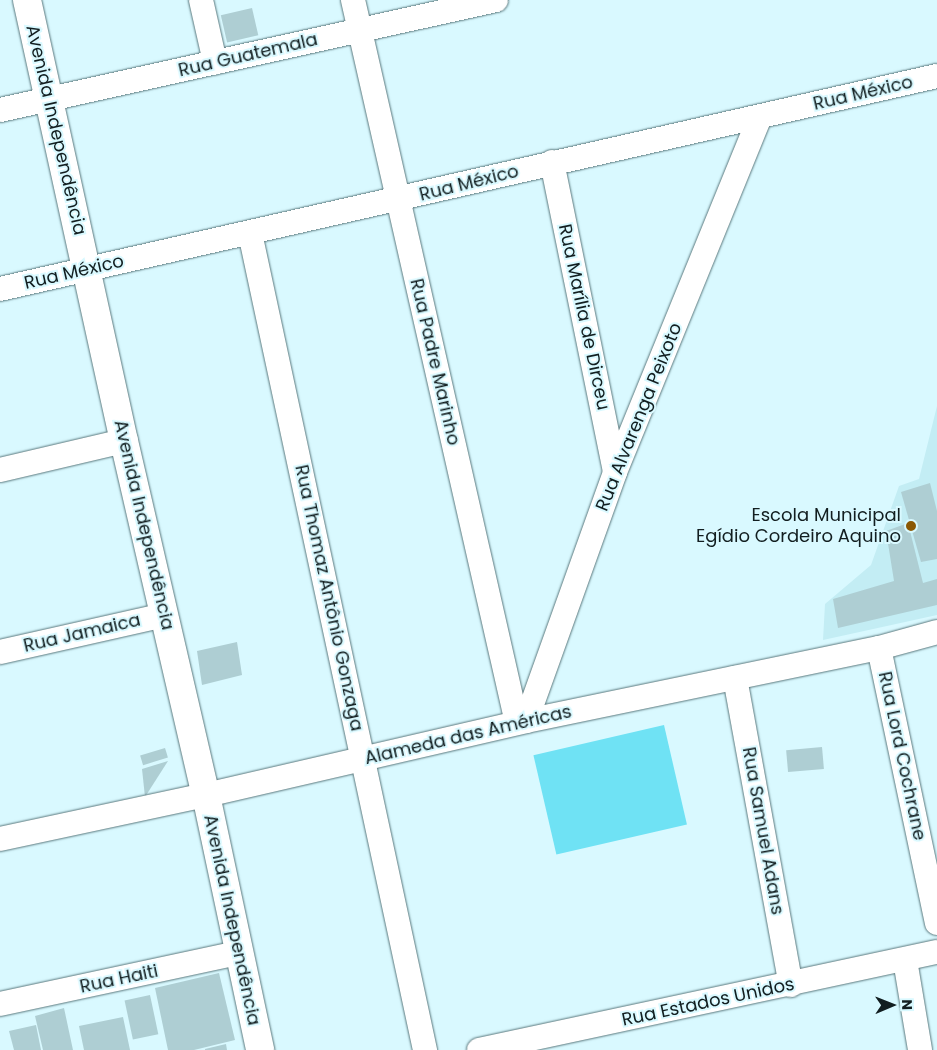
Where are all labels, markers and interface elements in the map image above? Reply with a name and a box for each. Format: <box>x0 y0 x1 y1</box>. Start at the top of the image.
street label: Avenida Independência <box>21 23 91 237</box>
street label: Rua Guatemala <box>176 28 320 82</box>
street label: Rua México <box>811 71 915 115</box>
street label: Rua México <box>417 160 521 206</box>
street label: Rua Marília de Dirceu <box>554 222 614 412</box>
street label: Rua México <box>22 250 126 294</box>
street label: Rua Padre Marinho <box>405 277 465 447</box>
street label: Rua Alvarenga Peixoto <box>591 320 687 514</box>
street label: Avenida Independência <box>109 418 179 632</box>
street label: Rua Thomaz Antônio Gonzaga <box>290 463 368 733</box>
place label: Escola Municipal Egídio Cordeiro Aquino <box>696 505 901 548</box>
marker: Escola Municipal Egídio Cordeiro Aquino <box>905 520 917 532</box>
street label: Rua Jamaica <box>21 609 143 657</box>
street label: Rua Lord Cochrane <box>874 670 930 842</box>
street label: Alameda das Américas <box>362 701 574 769</box>
street label: Rua Samuel Adans <box>738 745 788 917</box>
street label: Avenida Independência <box>199 813 265 1027</box>
street label: Rua Haiti <box>78 960 160 998</box>
street label: Rua Estados Unidos <box>620 973 796 1031</box>
north arrow <box>867 980 917 1030</box>
text: N <box>897 999 917 1010</box>

